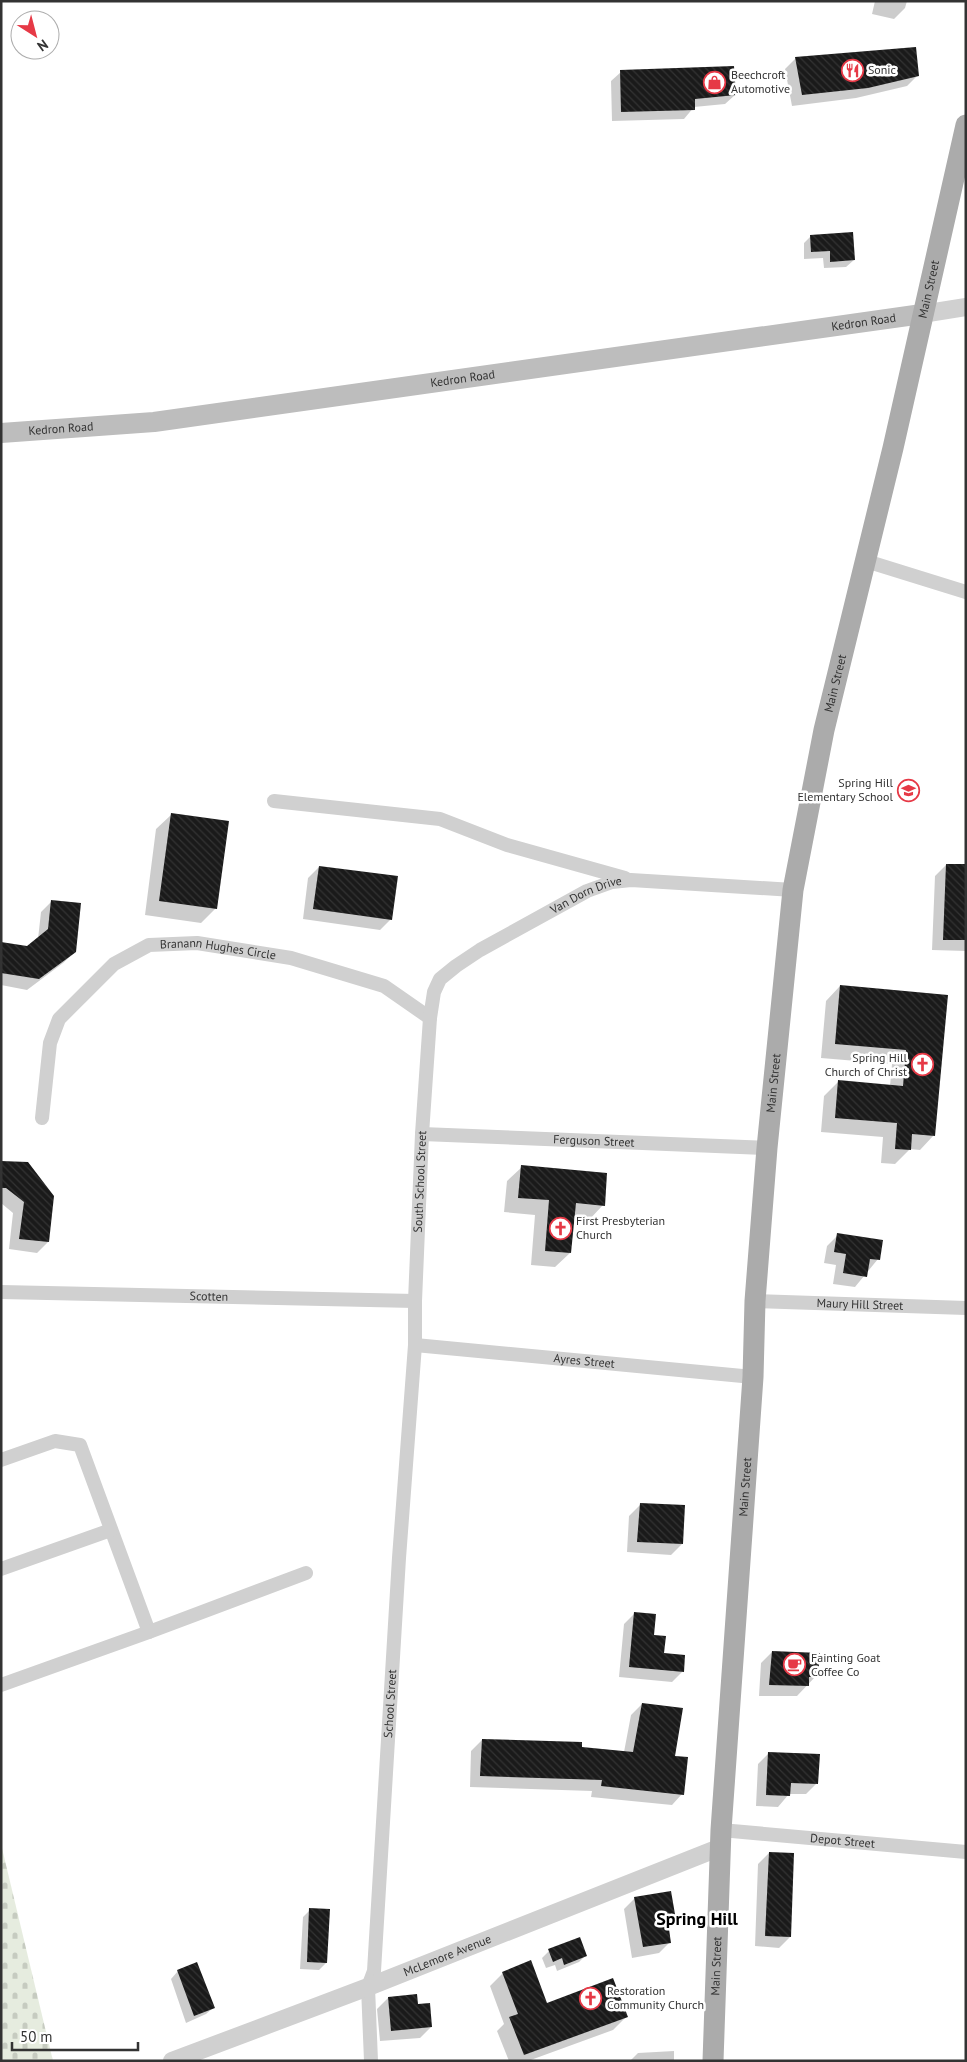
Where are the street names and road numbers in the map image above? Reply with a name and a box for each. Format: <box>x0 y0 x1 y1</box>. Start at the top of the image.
street label: Main Street <box>915 259 942 320</box>
street label: Kedron Road <box>830 310 897 334</box>
street label: Kedron Road <box>429 366 496 390</box>
street label: Kedron Road <box>28 418 94 438</box>
street label: Main Street <box>821 653 849 714</box>
street label: Van Dorn Drive <box>547 873 622 917</box>
street label: Branann Hughes Circle <box>159 935 277 962</box>
street label: Main Street <box>763 1053 783 1113</box>
street label: South School Street <box>410 1130 429 1233</box>
street label: Ferguson Street <box>553 1131 635 1150</box>
street label: Scotten <box>189 1288 228 1304</box>
street label: Maury Hill Street <box>816 1295 904 1313</box>
street label: Ayres Street <box>553 1350 616 1371</box>
street label: Main Street <box>735 1457 754 1517</box>
street label: School Street <box>380 1669 399 1738</box>
street label: Depot Street <box>810 1830 876 1851</box>
street label: McLemore Avenue <box>401 1931 493 1979</box>
street label: Main Street <box>707 1936 724 1996</box>

